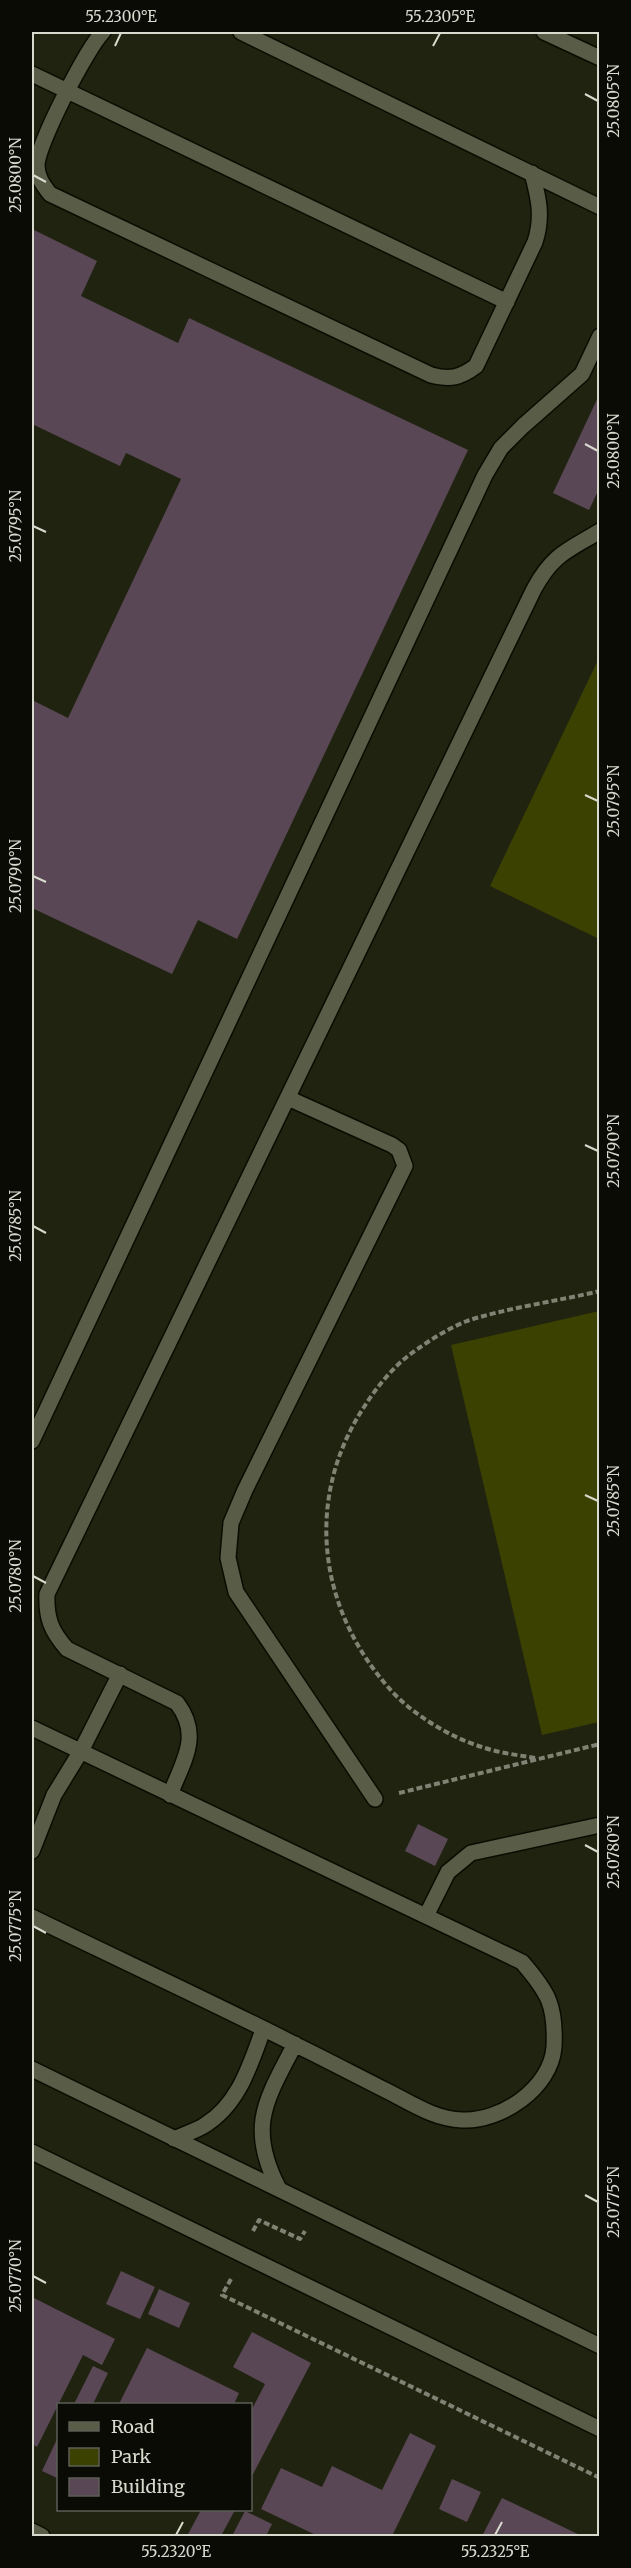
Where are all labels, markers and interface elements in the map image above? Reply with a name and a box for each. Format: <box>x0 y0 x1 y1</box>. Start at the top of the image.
text: 55.2300°E <box>85 7 157 26</box>
text: 55.2305°E <box>405 7 475 26</box>
text: 25.0805°N <box>604 64 623 138</box>
text: 25.0800°N <box>6 137 25 213</box>
text: 25.0800°N <box>604 413 623 489</box>
text: 25.0795°N <box>6 489 25 562</box>
text: 25.0795°N <box>604 764 623 837</box>
text: 25.0790°N <box>6 839 25 913</box>
text: 25.0790°N <box>604 1114 623 1188</box>
text: 25.0785°N <box>6 1190 25 1262</box>
text: 25.0785°N <box>604 1465 623 1537</box>
text: 25.0780°N <box>6 1539 25 1613</box>
text: 25.0780°N <box>604 1815 623 1889</box>
text: 25.0775°N <box>6 1890 25 1962</box>
text: 25.0775°N <box>604 2166 623 2238</box>
text: 25.0770°N <box>6 2239 25 2313</box>
legend <box>57 2403 252 2511</box>
text: Road <box>111 2415 155 2438</box>
text: Park <box>111 2445 152 2468</box>
text: Building <box>111 2475 185 2498</box>
text: 55.2320°E <box>141 2542 212 2561</box>
text: 55.2325°E <box>461 2542 530 2561</box>

